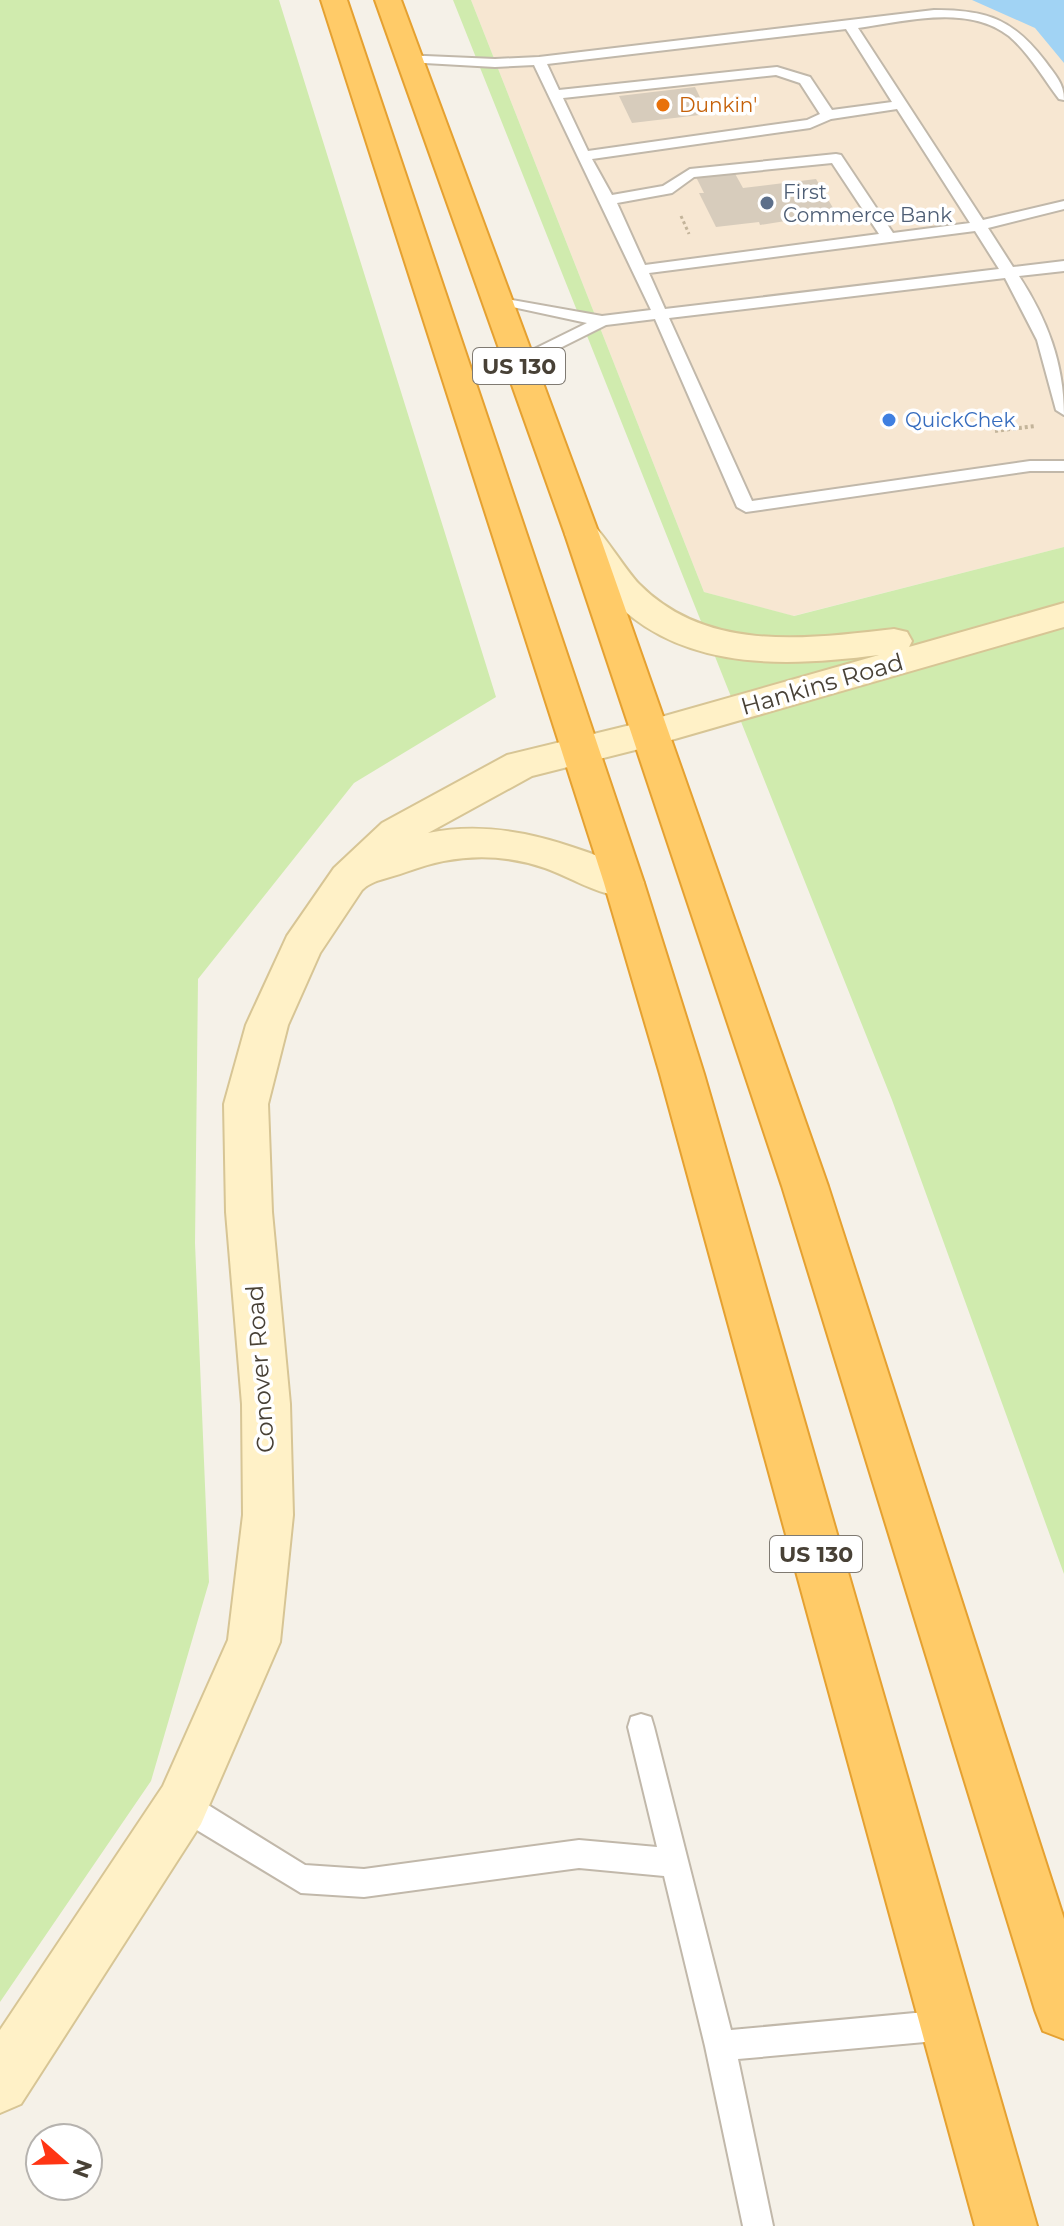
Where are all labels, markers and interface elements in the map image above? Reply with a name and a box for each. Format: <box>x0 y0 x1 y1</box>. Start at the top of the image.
place label: Dunkin' <box>679 93 757 117</box>
marker: Dunkin' <box>654 96 672 114</box>
place label: First Commerce Bank <box>783 180 952 227</box>
marker: First Commerce Bank <box>758 194 776 212</box>
road number: US 130 <box>473 348 565 384</box>
place label: QuickChek <box>905 408 1015 432</box>
marker: QuickChek <box>880 411 898 429</box>
street label: Hankins Road <box>737 647 907 721</box>
street label: Conover Road <box>240 1284 280 1454</box>
road number: US 130 <box>770 1536 862 1572</box>
north arrow <box>24 2122 104 2202</box>
text: N <box>67 2156 98 2182</box>

